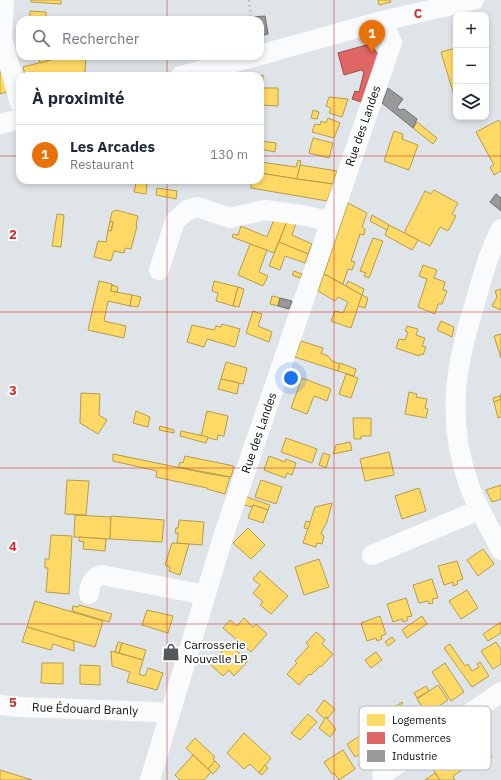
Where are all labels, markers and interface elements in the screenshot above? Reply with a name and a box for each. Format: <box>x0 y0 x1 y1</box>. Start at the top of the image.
text: C <box>414 5 423 22</box>
map controls <box>453 12 489 120</box>
button: + <box>453 12 489 48</box>
search box <box>16 16 264 60</box>
pin: 1 <box>359 20 385 53</box>
icon: search <box>30 27 52 49</box>
text: Rechercher <box>62 29 139 48</box>
button: − <box>453 48 489 84</box>
street label: Rue des Landes <box>342 83 383 168</box>
button: layers <box>453 84 489 120</box>
text: À proximité <box>32 87 125 109</box>
text: Les Arcades <box>70 137 155 156</box>
text: 1 <box>41 146 49 163</box>
text: 130 m <box>210 146 248 163</box>
text: Restaurant <box>70 156 134 173</box>
text: 2 <box>9 226 17 243</box>
your location <box>281 368 301 388</box>
text: 3 <box>9 382 17 399</box>
street label: Rue des Landes <box>238 390 279 475</box>
text: 4 <box>9 538 17 555</box>
place label: Carrosserie Nouvelle LP <box>184 637 248 666</box>
shop icon: Carrosserie Nouvelle LP <box>161 642 181 662</box>
text: 5 <box>9 694 17 711</box>
street label: Rue Édouard Branly <box>32 699 138 718</box>
legend <box>359 706 491 770</box>
text: Logements <box>392 713 446 727</box>
text: Commerces <box>392 731 451 745</box>
text: Industrie <box>392 749 437 763</box>

